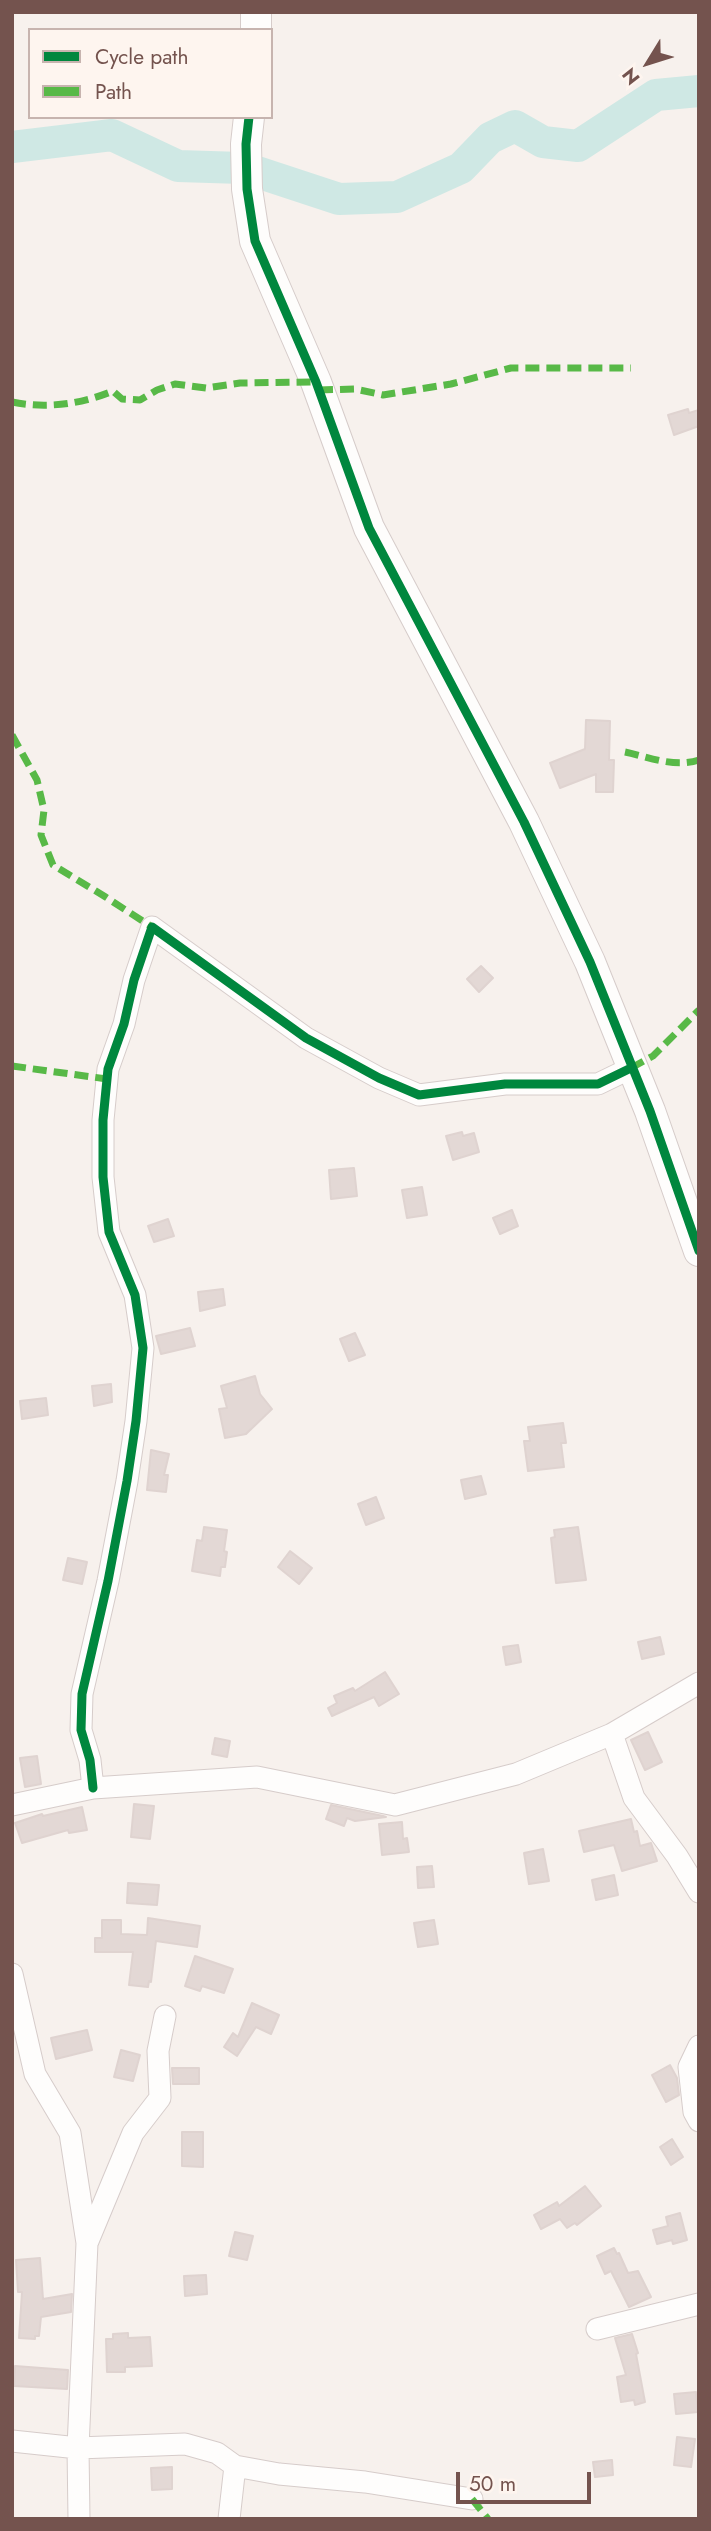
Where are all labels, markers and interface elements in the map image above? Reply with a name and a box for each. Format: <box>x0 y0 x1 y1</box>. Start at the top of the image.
legend <box>28 28 273 119</box>
north arrow <box>613 28 683 98</box>
text: Cycle path <box>95 42 188 72</box>
text: N <box>616 62 646 90</box>
text: Path <box>95 77 132 107</box>
scale bar <box>459 2458 594 2502</box>
text: 50 m <box>469 2469 516 2499</box>

